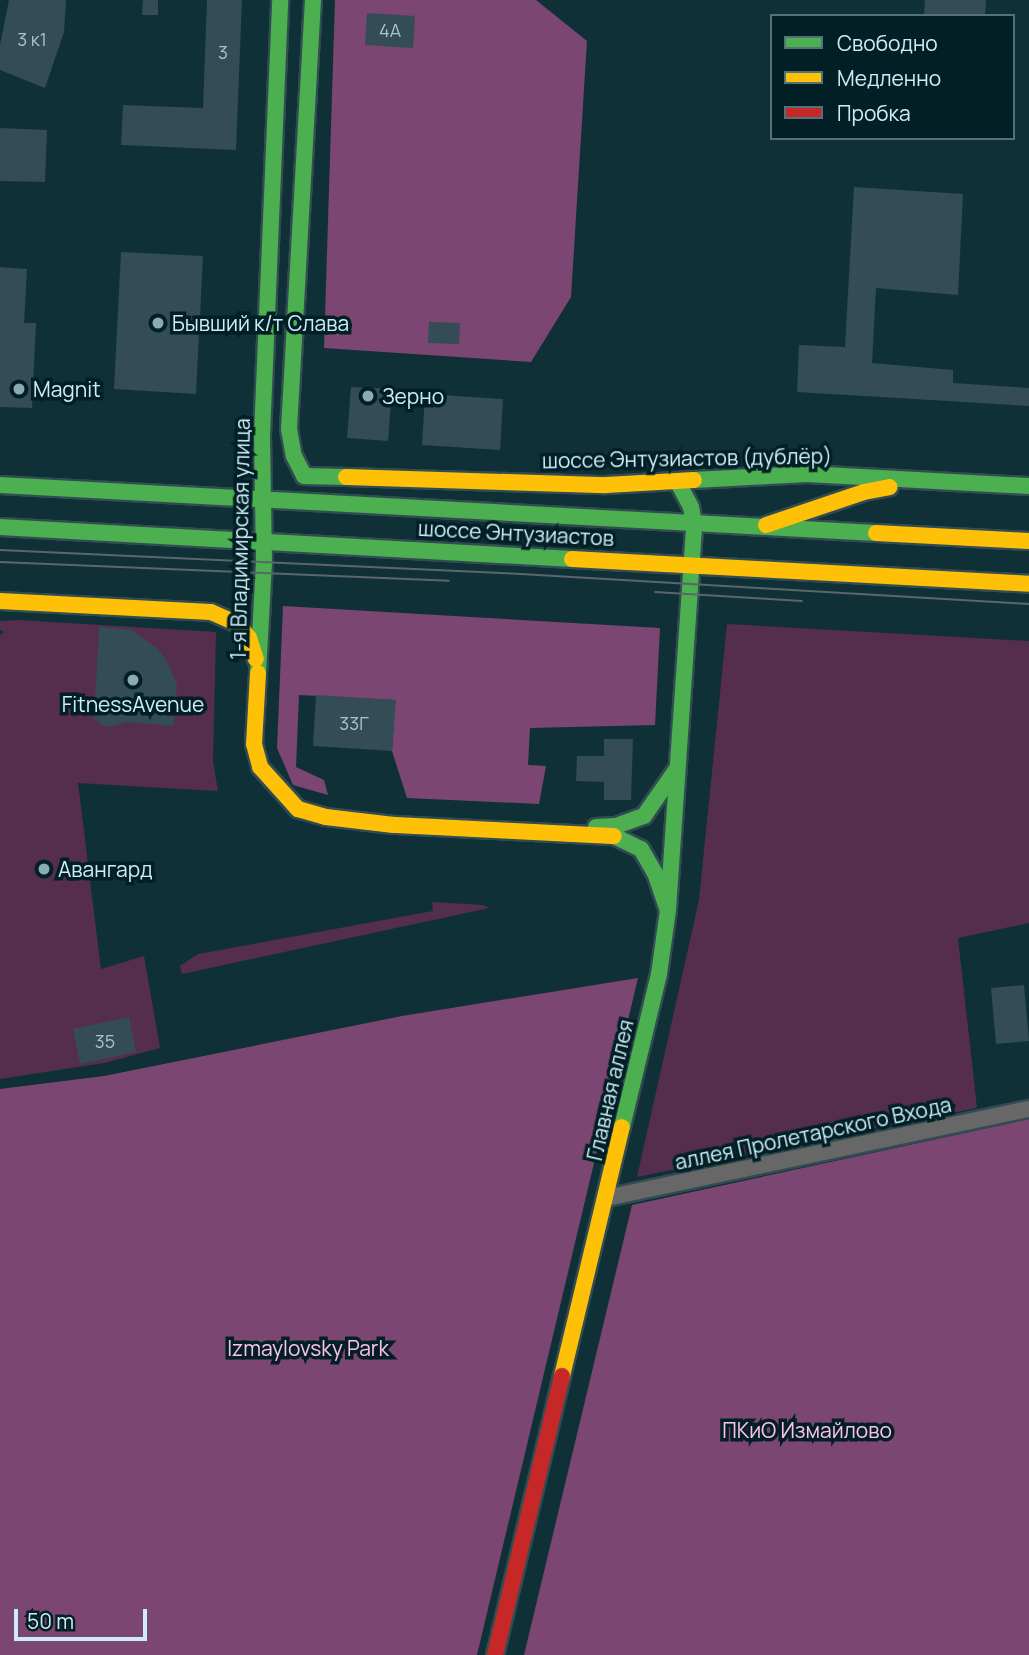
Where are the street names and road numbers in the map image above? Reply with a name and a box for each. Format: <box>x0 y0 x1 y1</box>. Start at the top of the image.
street label: 1-я Владимирская улица <box>225 418 255 660</box>
street label: шоссе Энтузиастов (дублёр) <box>542 443 832 473</box>
street label: шоссе Энтузиастов <box>417 515 615 551</box>
street label: Главная аллея <box>582 1017 638 1163</box>
street label: аллея Пролетарского Входа <box>672 1091 954 1175</box>

